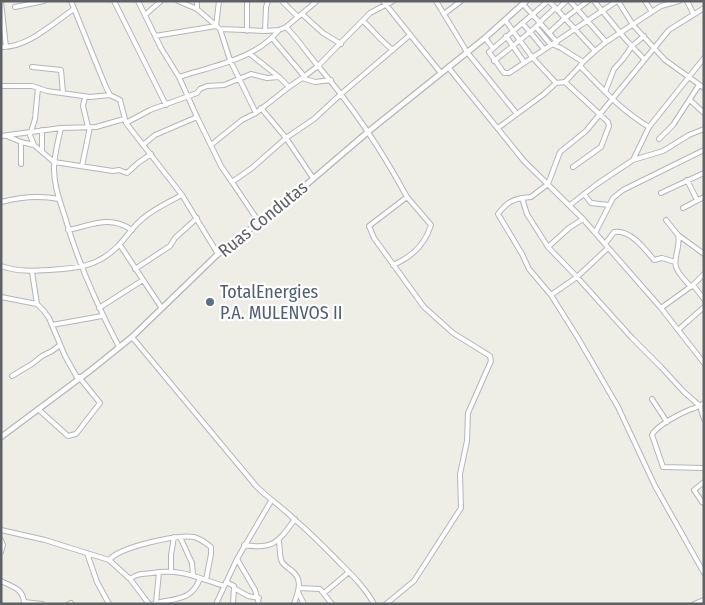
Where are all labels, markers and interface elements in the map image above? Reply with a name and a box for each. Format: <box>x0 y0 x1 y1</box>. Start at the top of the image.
street label: Ruas Condutas <box>214 176 312 262</box>
place label: TotalEnergies P.A. MULENVOS II <box>220 281 342 324</box>
marker: TotalEnergies P.A. MULENVOS II <box>204 296 216 308</box>

